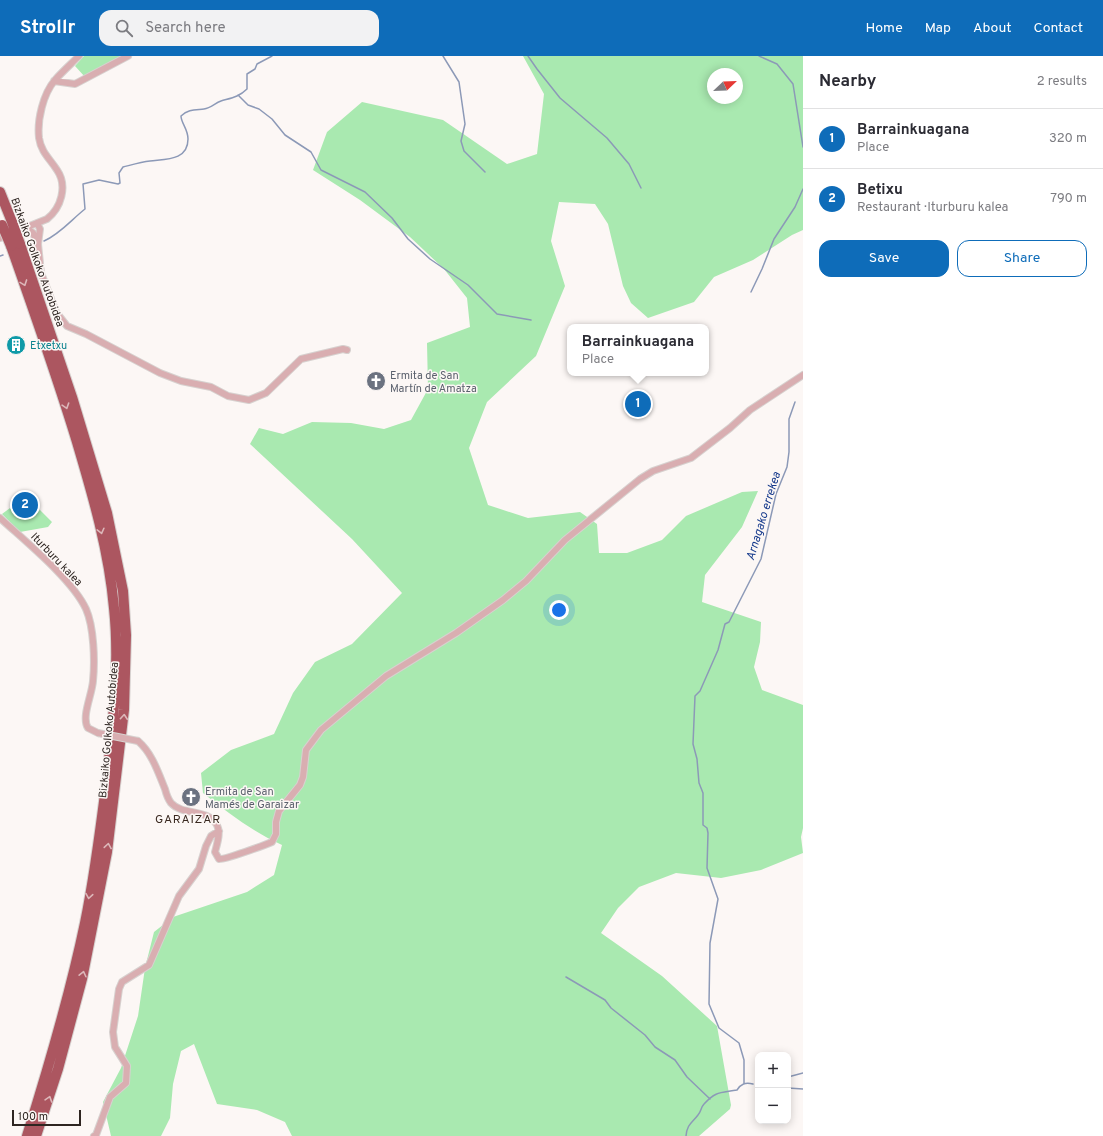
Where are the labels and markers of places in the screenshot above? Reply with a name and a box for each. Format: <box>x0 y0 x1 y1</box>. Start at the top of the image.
building icon: Etxetxu <box>5 334 27 356</box>
place label: Etxetxu <box>30 339 67 353</box>
place label: Ermita de San Martín de Amatza <box>390 369 477 396</box>
church icon: Ermita de San Martín de Amatza <box>365 370 387 392</box>
pin: 1 <box>625 389 651 419</box>
pin: 2 <box>12 490 38 520</box>
place label: Ermita de San Mamés de Garaizar <box>205 785 300 812</box>
church icon: Ermita de San Mamés de Garaizar <box>180 786 202 808</box>

